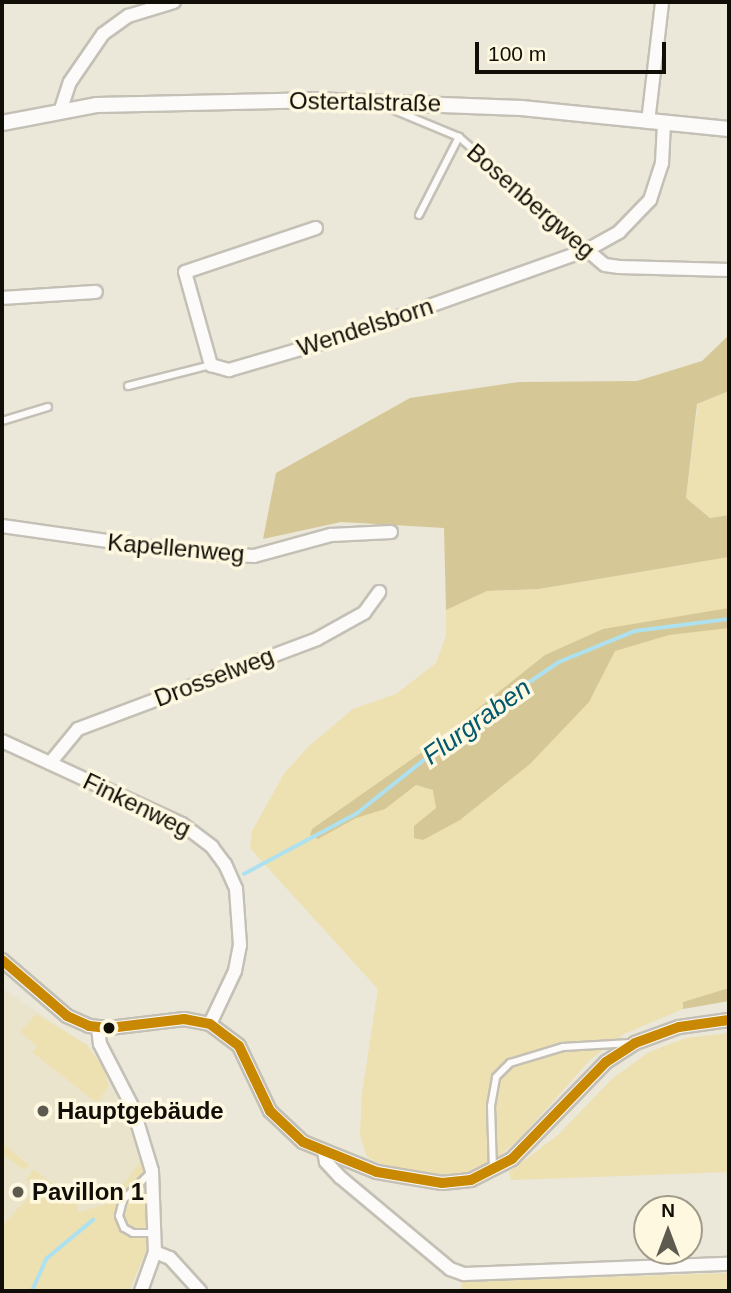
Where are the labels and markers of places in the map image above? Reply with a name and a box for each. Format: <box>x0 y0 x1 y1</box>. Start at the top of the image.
unlabelled marker <box>102 1021 116 1035</box>
place label: Hauptgebäude <box>57 1097 224 1125</box>
marker: Hauptgebäude <box>35 1103 51 1119</box>
place label: Pavillon 1 <box>32 1178 144 1206</box>
marker: Pavillon 1 <box>10 1184 26 1200</box>

